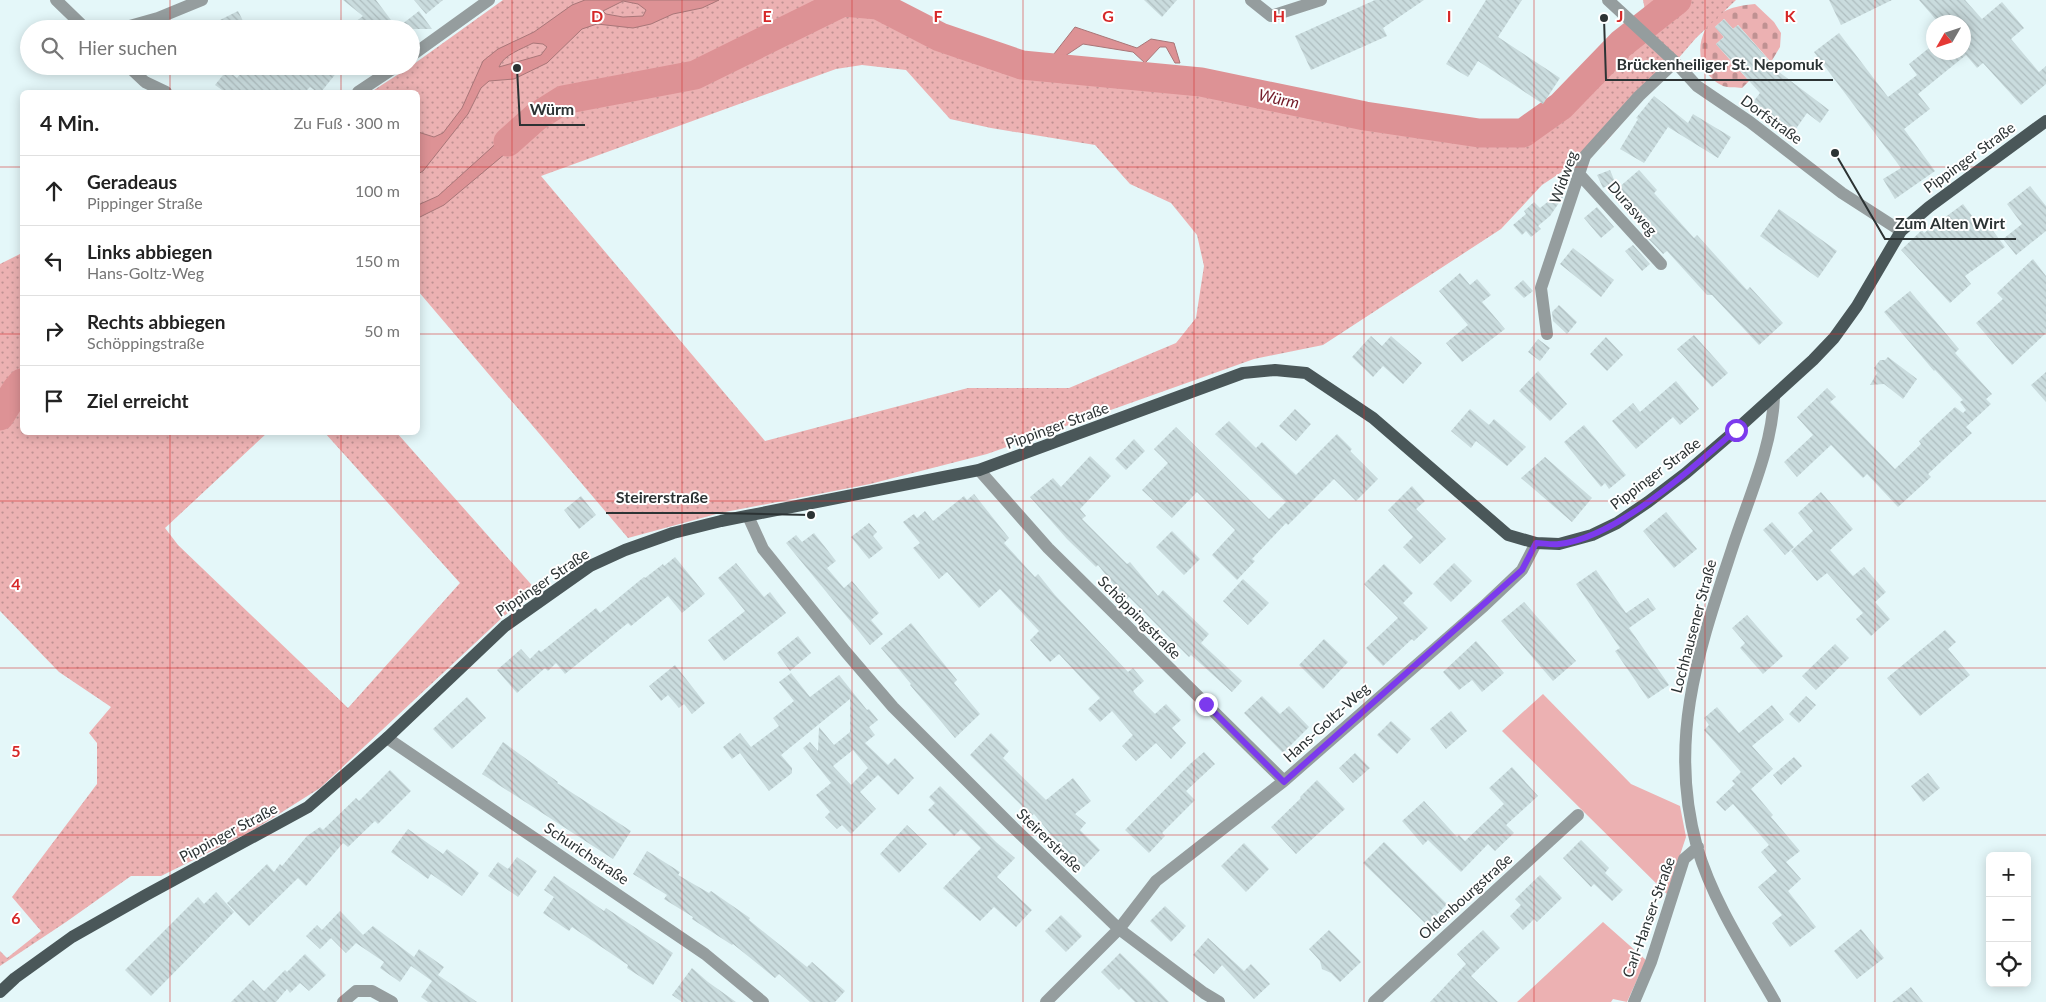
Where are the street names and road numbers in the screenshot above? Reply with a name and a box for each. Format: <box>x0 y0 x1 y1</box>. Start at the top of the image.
street label: Dorfstraße <box>1738 91 1806 147</box>
street label: Pippinger Straße <box>1920 118 2018 196</box>
street label: Widweg <box>1545 148 1581 206</box>
street label: Durasweg <box>1604 177 1662 239</box>
street label: Pippinger Straße <box>1003 398 1111 452</box>
street label: Pippinger Straße <box>1606 433 1704 513</box>
street label: Pippinger Straße <box>492 544 592 620</box>
street label: Lochhausener Straße <box>1666 557 1720 695</box>
street label: Schöppingstraße <box>1095 572 1185 662</box>
street label: Hans-Goltz-Weg <box>1279 678 1373 765</box>
street label: Pippinger Straße <box>176 799 280 865</box>
street label: Steirerstraße <box>1013 804 1087 876</box>
street label: Schurichstraße <box>541 818 633 888</box>
street label: Oldenbourgstraße <box>1414 849 1516 943</box>
street label: Carl-Hanser-Straße <box>1618 854 1678 980</box>

